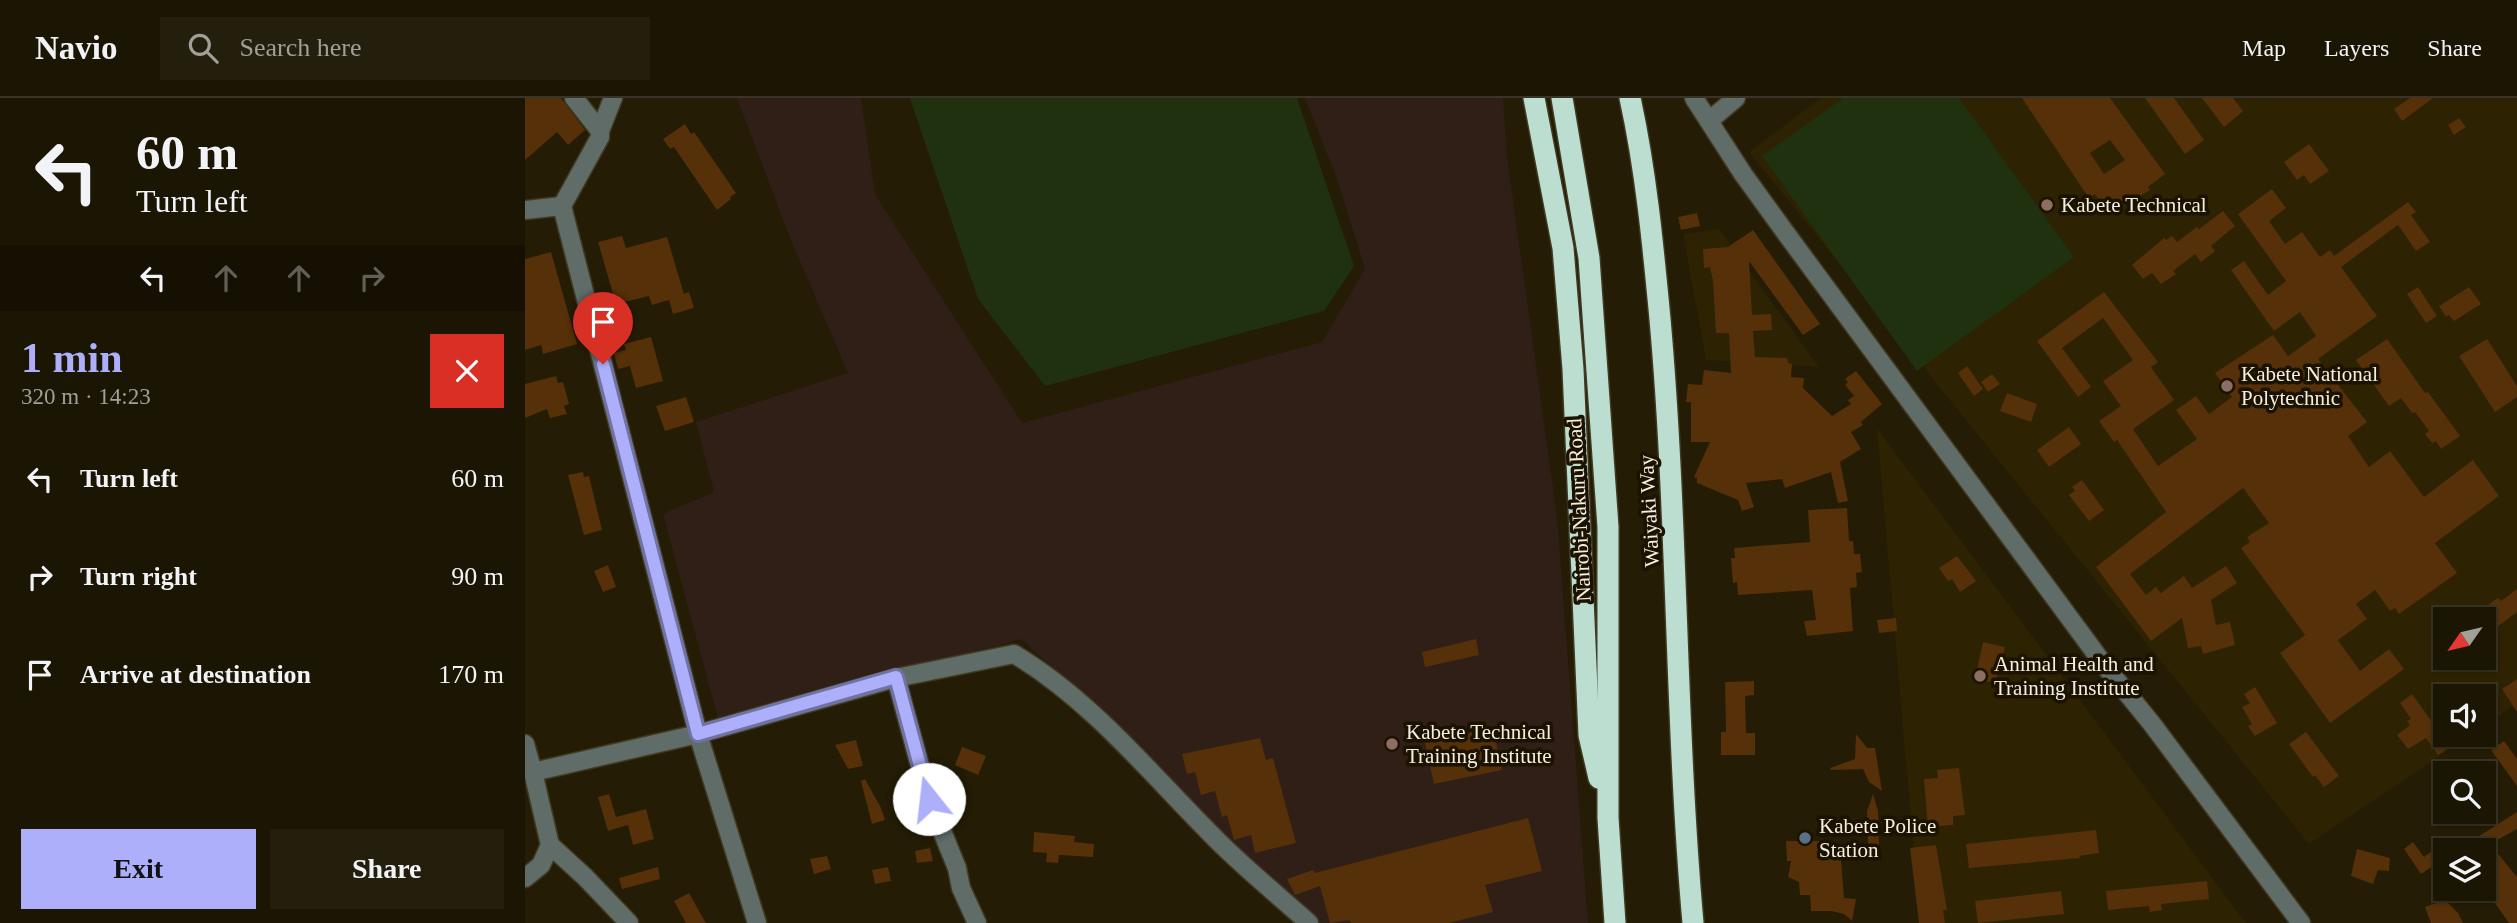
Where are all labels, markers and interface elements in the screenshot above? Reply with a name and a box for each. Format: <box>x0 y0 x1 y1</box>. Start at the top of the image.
search box <box>160 17 650 80</box>
icon: search <box>184 29 222 67</box>
text: Navio <box>35 30 118 66</box>
text: Search here <box>240 33 361 62</box>
text: Map <box>2242 35 2286 61</box>
text: Layers <box>2324 35 2389 61</box>
text: Share <box>2427 35 2482 61</box>
text: 60 m <box>136 125 238 180</box>
icon: left <box>21 126 112 217</box>
text: Turn left <box>136 183 248 219</box>
place label: Kabete Technical <box>2061 193 2207 217</box>
marker: Kabete Technical <box>2039 197 2055 213</box>
icon: left <box>134 259 172 297</box>
icon: ahead <box>207 259 245 297</box>
icon: ahead <box>280 259 318 297</box>
icon: right <box>353 259 391 297</box>
pin <box>573 292 633 364</box>
icon: arrive <box>584 303 622 341</box>
button: close <box>430 334 504 408</box>
text: 1 min <box>21 335 123 381</box>
place label: Kabete National Polytechnic <box>2241 362 2378 410</box>
marker: Kabete National Polytechnic <box>2219 378 2235 394</box>
text: 320 m · 14:23 <box>21 384 151 409</box>
street label: Nairobi-Nakuru Road <box>1562 417 1596 602</box>
street label: Waiyaki Way <box>1634 454 1664 568</box>
icon: left <box>21 460 59 498</box>
text: Turn left <box>80 464 178 493</box>
text: 60 m <box>451 464 504 493</box>
icon: right <box>21 558 59 596</box>
text: Turn right <box>80 562 197 591</box>
text: 90 m <box>451 562 504 591</box>
north arrow <box>2433 607 2495 670</box>
map controls <box>2433 607 2496 901</box>
place label: Animal Health and Training Institute <box>1994 652 2154 700</box>
icon: arrive <box>21 656 59 694</box>
text: Arrive at destination <box>80 660 311 689</box>
text: 170 m <box>438 660 504 689</box>
marker: Animal Health and Training Institute <box>1972 668 1988 684</box>
button: sound <box>2433 684 2496 747</box>
place label: Kabete Technical Training Institute <box>1406 720 1552 768</box>
marker: Kabete Technical Training Institute <box>1384 736 1400 752</box>
button: search <box>2433 761 2496 824</box>
position arrow <box>892 762 966 836</box>
place label: Kabete Police Station <box>1819 814 1936 862</box>
button: Exit <box>21 829 256 909</box>
button: Share <box>270 829 504 909</box>
marker: Kabete Police Station <box>1797 830 1813 846</box>
button: layers <box>2433 838 2496 901</box>

